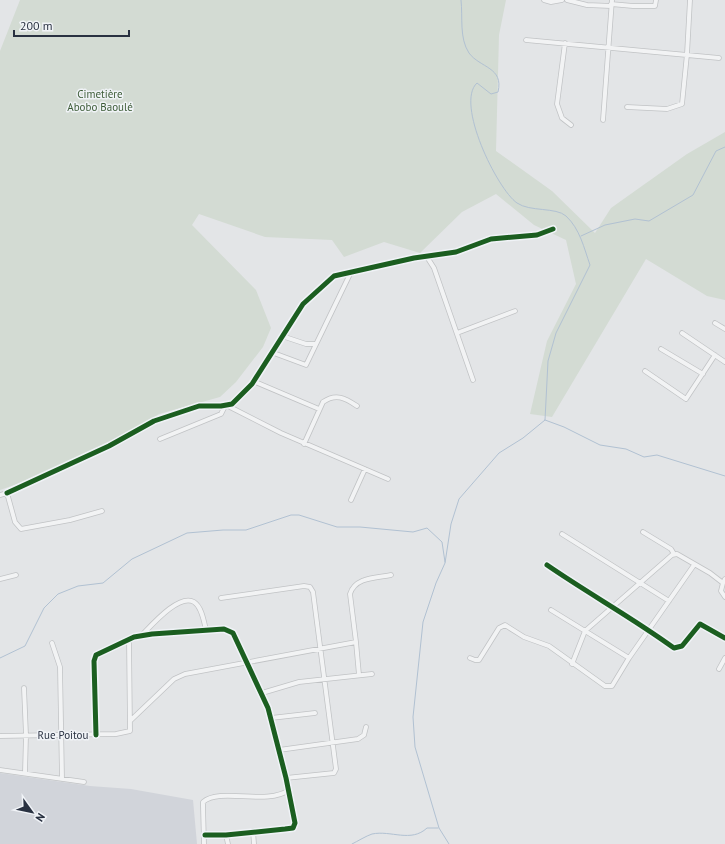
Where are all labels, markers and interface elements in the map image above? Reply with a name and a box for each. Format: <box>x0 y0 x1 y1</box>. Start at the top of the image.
scale bar <box>14 12 129 38</box>
text: 200 m <box>20 18 53 33</box>
park label: Cimetière Abobo Baoulé <box>67 87 133 114</box>
street label: Rue Poitou <box>38 728 89 742</box>
north arrow <box>12 792 52 832</box>
text: N <box>33 811 48 824</box>

